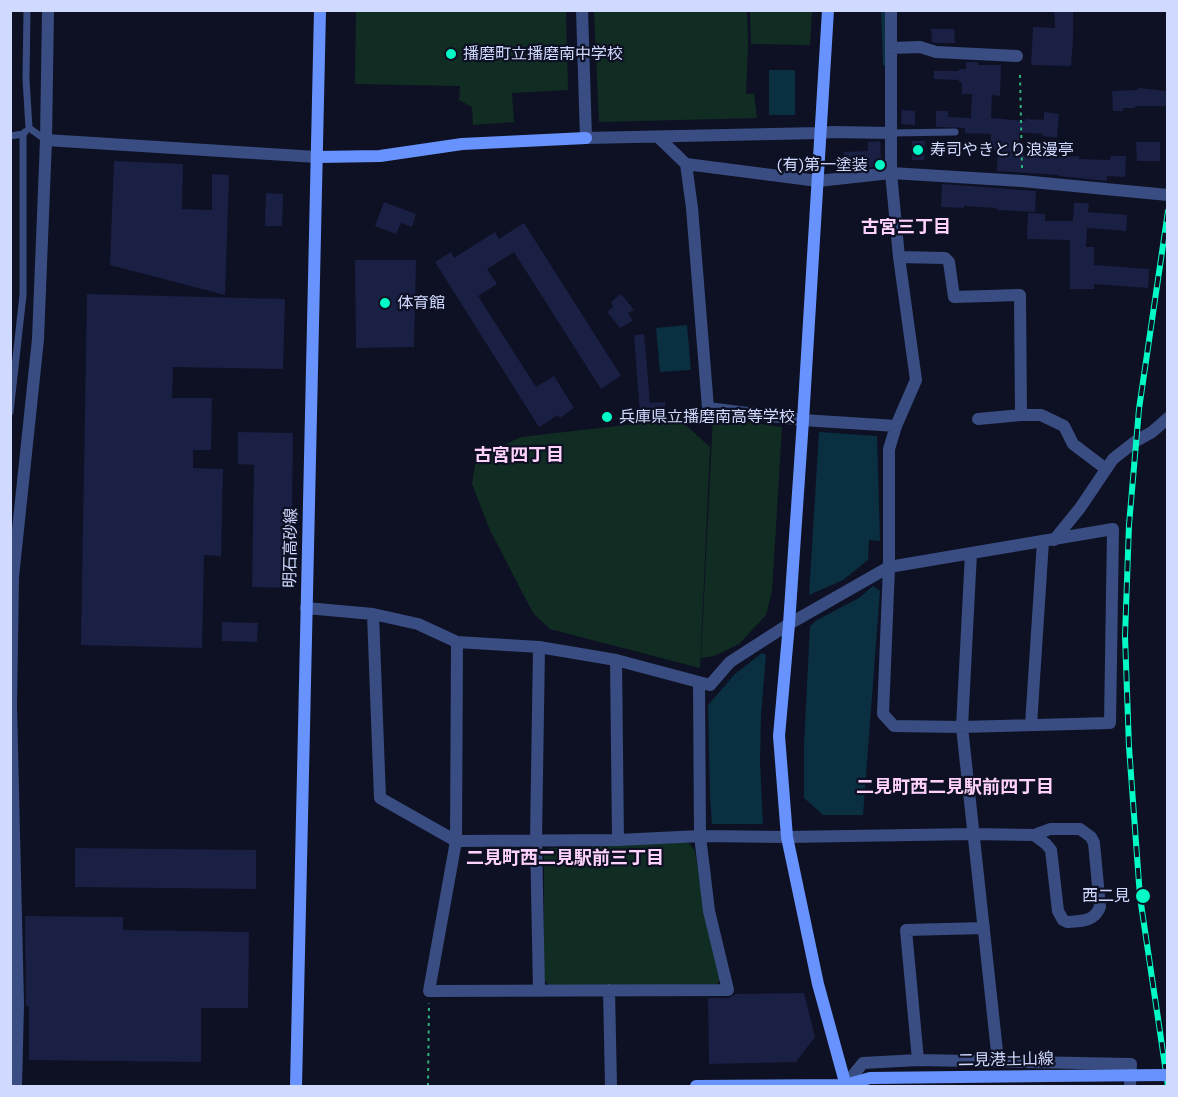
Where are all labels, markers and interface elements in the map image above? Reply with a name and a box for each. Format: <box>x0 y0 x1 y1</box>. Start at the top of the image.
place label: 播磨町立播磨南中学校 <box>463 44 623 64</box>
marker: 播磨町立播磨南中学校 <box>444 47 458 61</box>
place label: 寿司やきとり浪漫亭 <box>930 140 1074 160</box>
marker: 寿司やきとり浪漫亭 <box>911 143 925 157</box>
place label: (有)第一塗装 <box>777 155 868 175</box>
marker: (有)第一塗装 <box>873 158 887 172</box>
district label: 古宮三丁目 <box>861 217 951 239</box>
place label: 体育館 <box>397 293 445 313</box>
marker: 体育館 <box>378 296 392 310</box>
place label: 兵庫県立播磨南高等学校 <box>619 407 795 427</box>
marker: 兵庫県立播磨南高等学校 <box>600 410 614 424</box>
district label: 古宮四丁目 <box>474 445 564 467</box>
street label: 明石高砂線 <box>281 508 301 588</box>
district label: 二見町西二見駅前四丁目 <box>856 777 1054 799</box>
district label: 二見町西二見駅前三丁目 <box>466 848 664 870</box>
place label: 西二見 <box>1082 886 1130 906</box>
marker: 西二見 <box>1134 887 1152 905</box>
street label: 二見港土山線 <box>958 1050 1054 1070</box>

